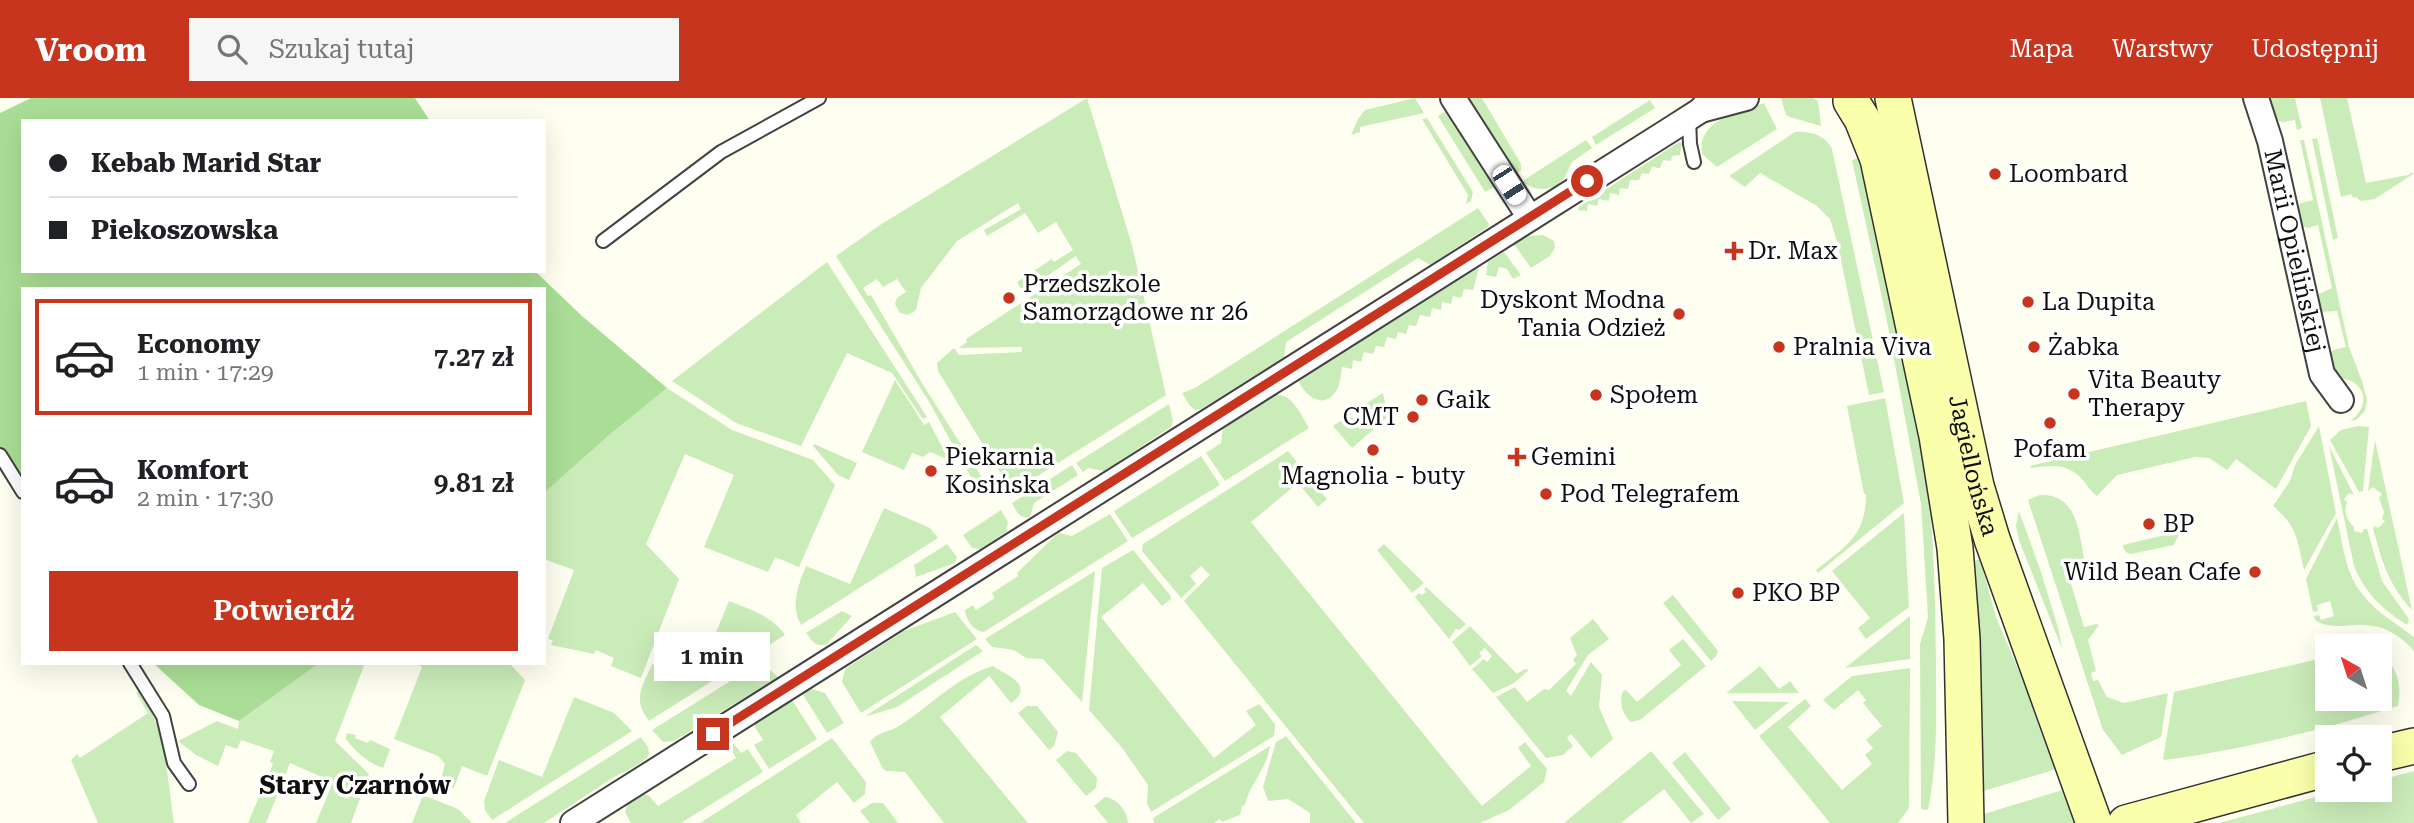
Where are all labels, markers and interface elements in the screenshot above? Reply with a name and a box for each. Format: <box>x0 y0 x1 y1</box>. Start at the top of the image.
search box <box>189 18 679 81</box>
text: Vroom <box>35 30 147 69</box>
icon: search <box>213 30 251 68</box>
text: Szukaj tutaj <box>269 34 415 64</box>
text: Mapa <box>2010 35 2074 63</box>
text: Warstwy <box>2112 35 2213 63</box>
text: Udostępnij <box>2251 35 2379 63</box>
street label: Marii Opielińskiej <box>2258 147 2331 355</box>
text: Kebab Marid Star <box>91 148 321 178</box>
place label: Loombard <box>2009 160 2128 188</box>
car <box>1489 162 1530 208</box>
route start <box>1571 165 1603 197</box>
marker: Loombard <box>1987 166 2003 182</box>
text: Piekoszowska <box>91 215 278 245</box>
place label: Dr. Max <box>1748 237 1838 265</box>
marker: Dr. Max <box>1726 243 1742 259</box>
place label: Przedszkole Samorządowe nr 26 <box>1023 270 1248 326</box>
place label: Dyskont Modna Tania Odzież <box>1480 286 1665 342</box>
place label: La Dupita <box>2042 288 2155 316</box>
marker: Przedszkole Samorządowe nr 26 <box>1001 290 1017 306</box>
marker: La Dupita <box>2020 294 2036 310</box>
marker: Dyskont Modna Tania Odzież <box>1671 306 1687 322</box>
icon: car <box>53 326 116 389</box>
text: Economy <box>137 329 260 359</box>
place label: Żabka <box>2048 332 2119 361</box>
place label: Pralnia Viva <box>1793 333 1932 361</box>
marker: Pralnia Viva <box>1771 339 1787 355</box>
marker: Żabka <box>2026 339 2042 355</box>
text: 7.27 zł <box>434 342 514 372</box>
text: 1 min · 17:29 <box>137 359 274 386</box>
place label: Vita Beauty Therapy <box>2088 366 2222 422</box>
place label: Społem <box>1610 381 1698 409</box>
place label: Gaik <box>1436 386 1491 414</box>
marker: Vita Beauty Therapy <box>2066 386 2082 402</box>
marker: Społem <box>1588 387 1604 403</box>
marker: Gaik <box>1414 392 1430 408</box>
street label: Jagiellońska <box>1943 392 2004 539</box>
place label: CMT <box>1343 403 1399 431</box>
marker: CMT <box>1405 409 1421 425</box>
marker: Pofam <box>2042 415 2058 431</box>
place label: Pofam <box>2013 435 2087 463</box>
marker: Magnolia - buty <box>1365 442 1381 458</box>
place label: Piekarnia Kosińska <box>945 443 1055 499</box>
place label: Gemini <box>1531 443 1616 471</box>
marker: Gemini <box>1509 449 1525 465</box>
icon: car <box>53 452 116 515</box>
text: Komfort <box>137 455 249 485</box>
place label: Magnolia - buty <box>1281 462 1466 490</box>
marker: Piekarnia Kosińska <box>923 463 939 479</box>
text: 9.81 zł <box>434 468 514 498</box>
place label: Pod Telegrafem <box>1560 480 1740 508</box>
text: 2 min · 17:30 <box>137 485 274 512</box>
marker: Pod Telegrafem <box>1538 486 1554 502</box>
place label: BP <box>2163 510 2195 538</box>
marker: BP <box>2141 516 2157 532</box>
place label: Wild Bean Cafe <box>2064 558 2241 586</box>
marker: Wild Bean Cafe <box>2247 564 2263 580</box>
button: Potwierdź <box>49 571 518 651</box>
place label: PKO BP <box>1752 579 1840 607</box>
marker: PKO BP <box>1730 585 1746 601</box>
callout: 1 min <box>655 632 771 682</box>
north arrow <box>2315 634 2392 710</box>
map controls <box>2315 634 2392 802</box>
text: 1 min <box>680 643 744 670</box>
route end <box>697 718 729 750</box>
button: locate <box>2315 725 2392 802</box>
district label: Stary Czarnów <box>259 770 451 800</box>

